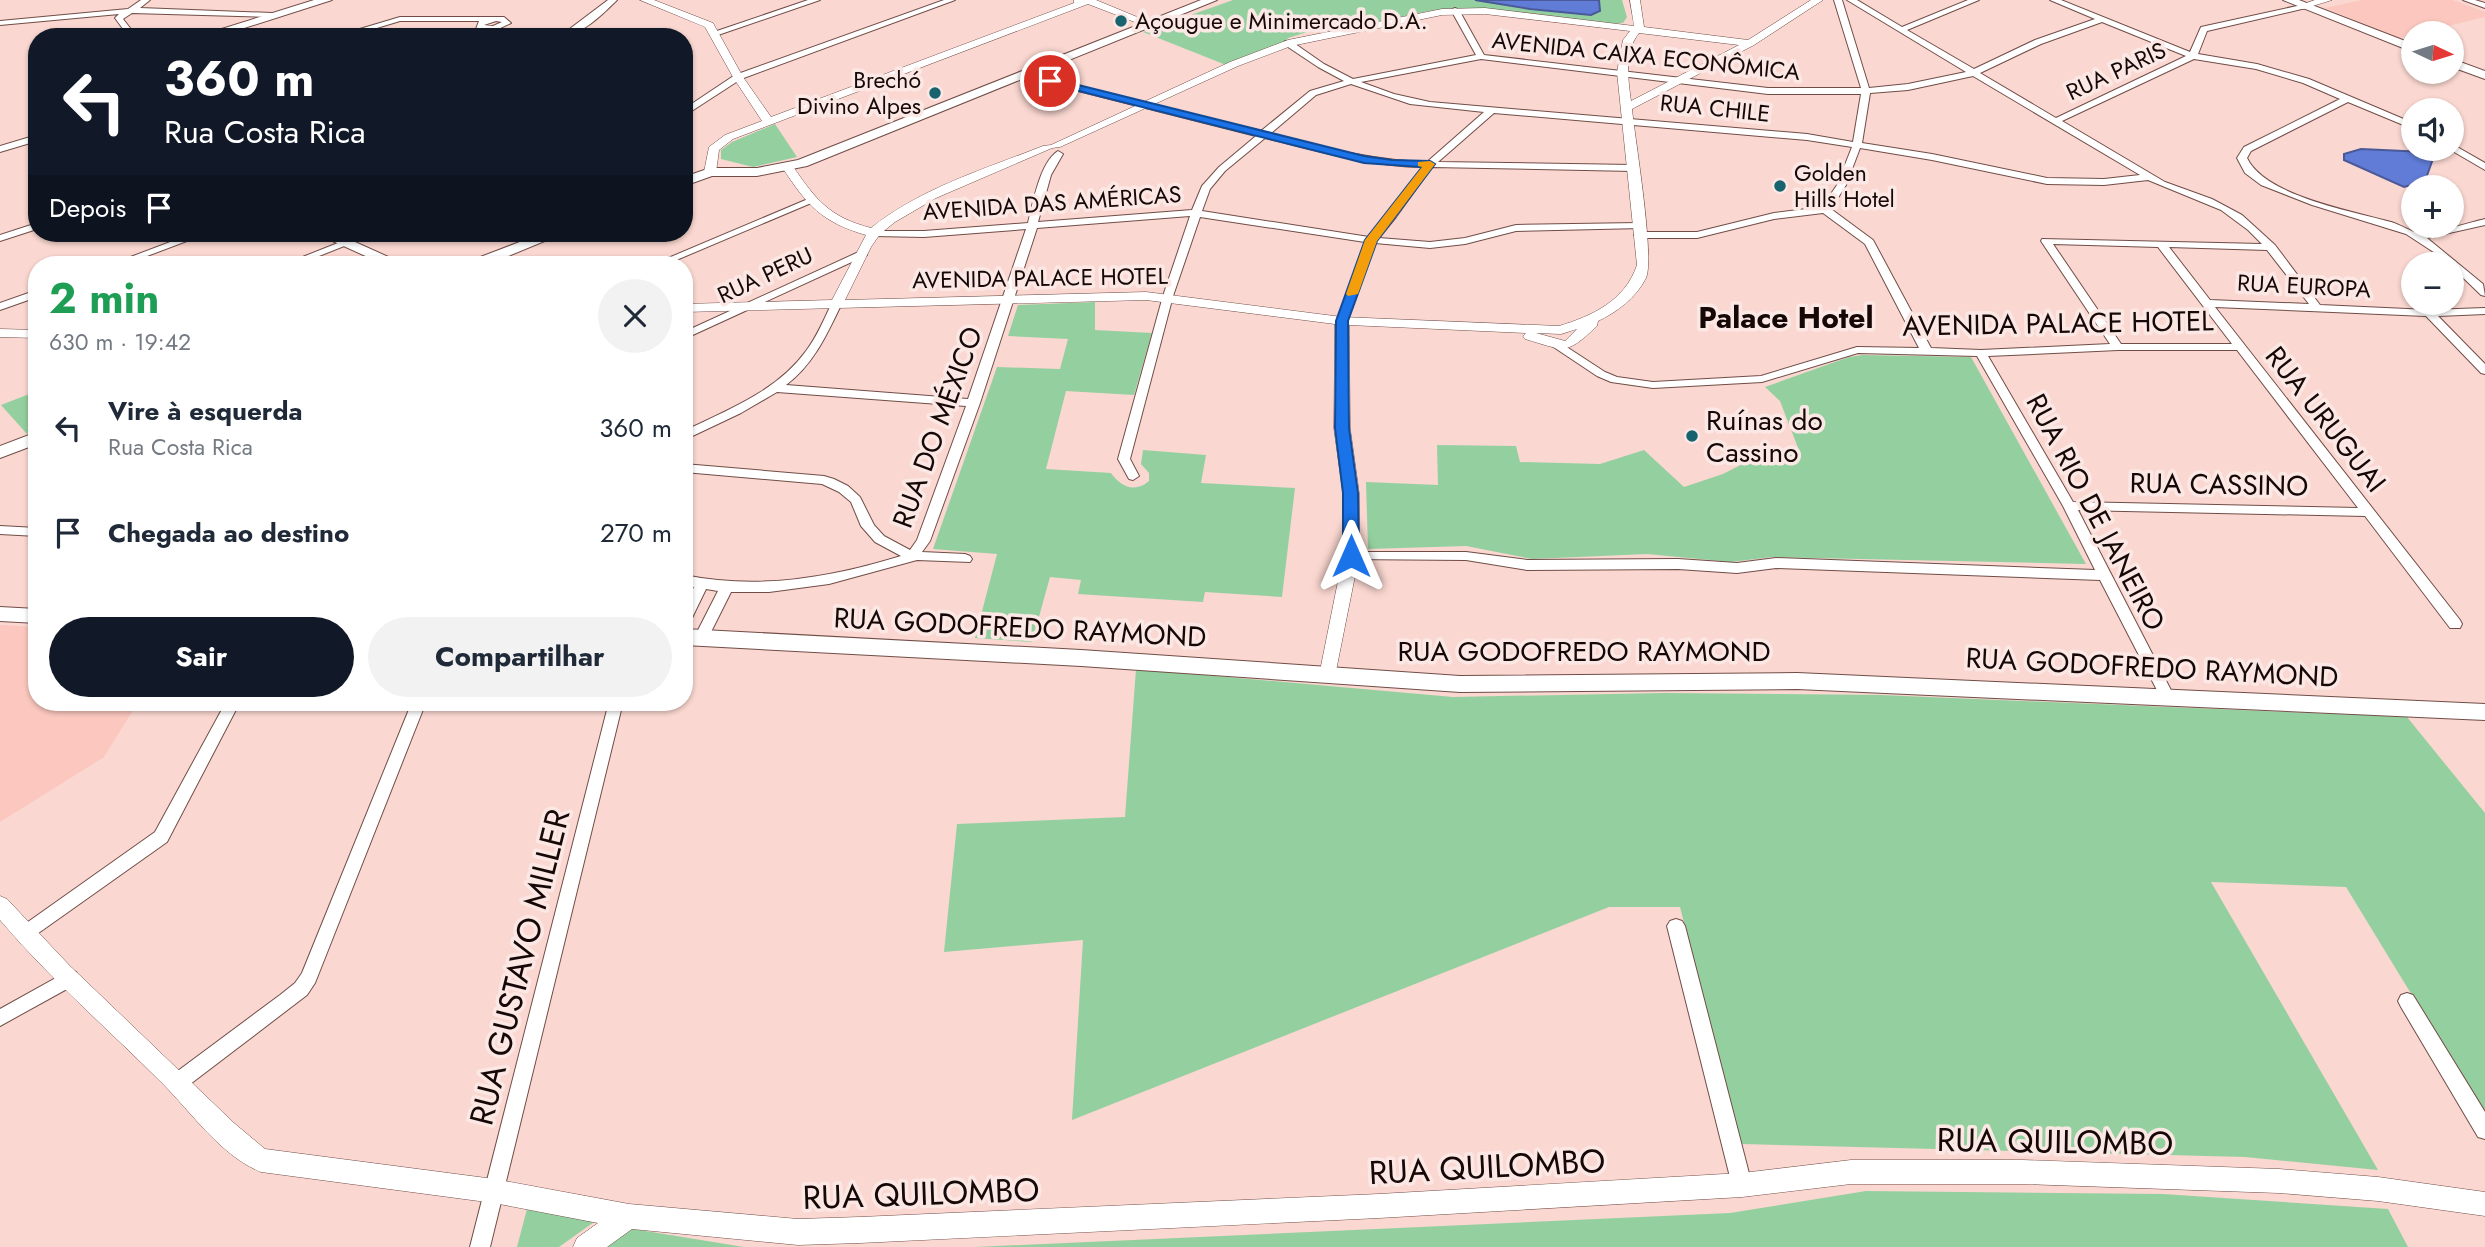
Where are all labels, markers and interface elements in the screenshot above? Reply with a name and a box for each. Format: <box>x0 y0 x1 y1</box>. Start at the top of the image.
place label: Açougue e Minimercado D.A. <box>1135 4 1428 38</box>
marker: Açougue e Minimercado D.A. <box>1113 13 1129 29</box>
north arrow <box>2401 21 2464 84</box>
map controls <box>2401 21 2464 315</box>
street label: AVENIDA CAIXA ECONÔMICA <box>1490 23 1803 89</box>
street label: RUA PARIS <box>2060 33 2172 109</box>
text: 360 m <box>164 44 315 114</box>
pin <box>1020 51 1080 111</box>
icon: left <box>49 56 140 147</box>
icon: arrive <box>1031 62 1069 100</box>
place label: Brechó Divino Alpes <box>797 63 921 123</box>
marker: Brechó Divino Alpes <box>927 85 943 101</box>
street label: RUA CHILE <box>1658 85 1772 131</box>
button: sound <box>2401 98 2464 161</box>
text: Rua Costa Rica <box>164 109 366 155</box>
place label: Golden Hills Hotel <box>1794 156 1895 216</box>
button: + <box>2401 175 2464 238</box>
street label: AVENIDA DAS AMÉRICAS <box>922 177 1182 229</box>
marker: Golden Hills Hotel <box>1772 178 1788 194</box>
text: Depois <box>49 189 126 227</box>
icon: arrive <box>140 189 178 227</box>
street label: RUA PERU <box>712 238 818 312</box>
button: − <box>2401 252 2464 315</box>
street label: AVENIDA PALACE HOTEL <box>912 259 1169 297</box>
street label: RUA EUROPA <box>2236 266 2372 307</box>
text: 2 min <box>49 268 159 329</box>
button: close <box>598 279 672 353</box>
district label: Palace Hotel <box>1698 296 1874 339</box>
street label: AVENIDA PALACE HOTEL <box>1902 300 2214 347</box>
street label: RUA DO MÉXICO <box>882 321 993 534</box>
text: 630 m · 19:42 <box>49 325 191 359</box>
street label: RUA URUGUAI <box>2255 338 2396 501</box>
street label: RUA RIO DE JANEIRO <box>2016 387 2175 638</box>
text: Vire à esquerda <box>108 392 303 430</box>
place label: Ruínas do Cassino <box>1706 400 1823 473</box>
icon: left <box>49 409 87 447</box>
text: 360 m <box>599 409 672 447</box>
marker: Ruínas do Cassino <box>1684 428 1700 444</box>
text: Rua Costa Rica <box>108 430 253 464</box>
street label: RUA CASSINO <box>2129 462 2309 507</box>
icon: arrive <box>49 514 87 552</box>
text: Chegada ao destino <box>108 514 349 552</box>
text: 270 m <box>600 514 672 552</box>
position arrow <box>1314 519 1388 593</box>
street label: RUA GODOFREDO RAYMOND <box>833 597 1207 658</box>
button: Sair <box>49 617 354 697</box>
button: Compartilhar <box>368 617 672 697</box>
street label: RUA GODOFREDO RAYMOND <box>1397 631 1771 672</box>
street label: RUA GODOFREDO RAYMOND <box>1965 637 2339 698</box>
street label: RUA GUSTAVO MILLER <box>457 804 582 1130</box>
street label: RUA QUILOMBO <box>1936 1116 2174 1167</box>
street label: RUA QUILOMBO <box>1368 1137 1606 1196</box>
street label: RUA QUILOMBO <box>802 1166 1040 1221</box>

